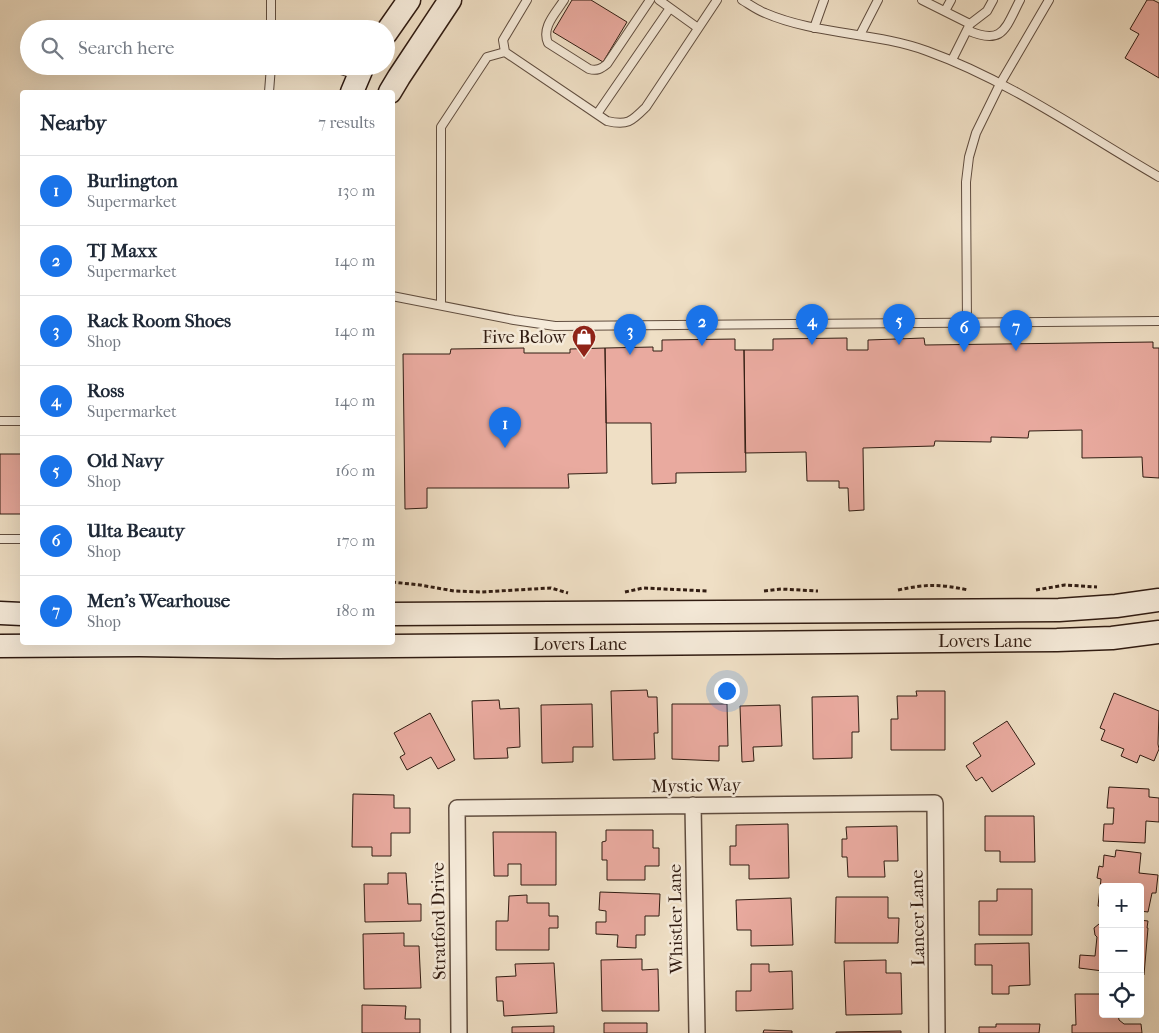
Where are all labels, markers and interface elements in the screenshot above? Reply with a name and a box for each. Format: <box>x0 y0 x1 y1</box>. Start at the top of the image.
search box <box>20 20 395 75</box>
icon: search <box>38 34 66 62</box>
text: Search here <box>78 37 174 59</box>
text: Nearby <box>40 111 106 135</box>
text: 7 results <box>318 113 375 132</box>
text: Burlington <box>87 170 178 192</box>
text: 1 <box>53 181 59 200</box>
text: 130 m <box>337 181 375 200</box>
text: Supermarket <box>87 192 177 211</box>
text: TJ Maxx <box>87 240 157 262</box>
text: 2 <box>52 251 60 270</box>
text: 140 m <box>334 251 375 270</box>
text: Supermarket <box>87 262 177 281</box>
pin: 4 <box>796 304 828 345</box>
pin: 5 <box>883 304 915 345</box>
pin: 2 <box>686 305 718 346</box>
text: Rack Room Shoes <box>87 310 231 332</box>
pin: 7 <box>1000 310 1032 351</box>
pin: 6 <box>948 311 980 352</box>
pin: 3 <box>614 314 646 355</box>
text: 3 <box>53 321 59 340</box>
text: 140 m <box>334 321 375 340</box>
shop icon: Five Below <box>571 324 597 358</box>
place label: Five Below <box>482 327 567 348</box>
text: Shop <box>87 332 121 351</box>
text: Ross <box>87 380 124 402</box>
text: 4 <box>51 391 61 410</box>
text: 140 m <box>334 391 375 410</box>
text: Supermarket <box>87 402 177 421</box>
pin: 1 <box>489 407 521 448</box>
text: Old Navy <box>87 450 164 472</box>
text: 5 <box>53 461 59 480</box>
text: 160 m <box>335 461 375 480</box>
text: Shop <box>87 472 121 491</box>
text: Ulta Beauty <box>87 520 185 542</box>
text: 6 <box>52 531 60 550</box>
text: 170 m <box>336 531 375 550</box>
text: Shop <box>87 542 121 561</box>
text: Men's Wearhouse <box>87 590 230 612</box>
text: 7 <box>52 601 60 620</box>
text: 180 m <box>336 601 375 620</box>
text: Shop <box>87 612 121 631</box>
street label: Lovers Lane <box>938 631 1032 652</box>
street label: Lovers Lane <box>533 634 627 655</box>
your location <box>714 678 740 704</box>
street label: Mystic Way <box>651 775 742 797</box>
street label: Stratford Drive <box>427 862 451 980</box>
street label: Whistler Lane <box>665 864 687 975</box>
street label: Lancer Lane <box>907 870 929 966</box>
map controls <box>1099 883 1144 1018</box>
button: + <box>1099 883 1144 928</box>
button: − <box>1099 928 1144 973</box>
button: locate <box>1099 973 1144 1018</box>

